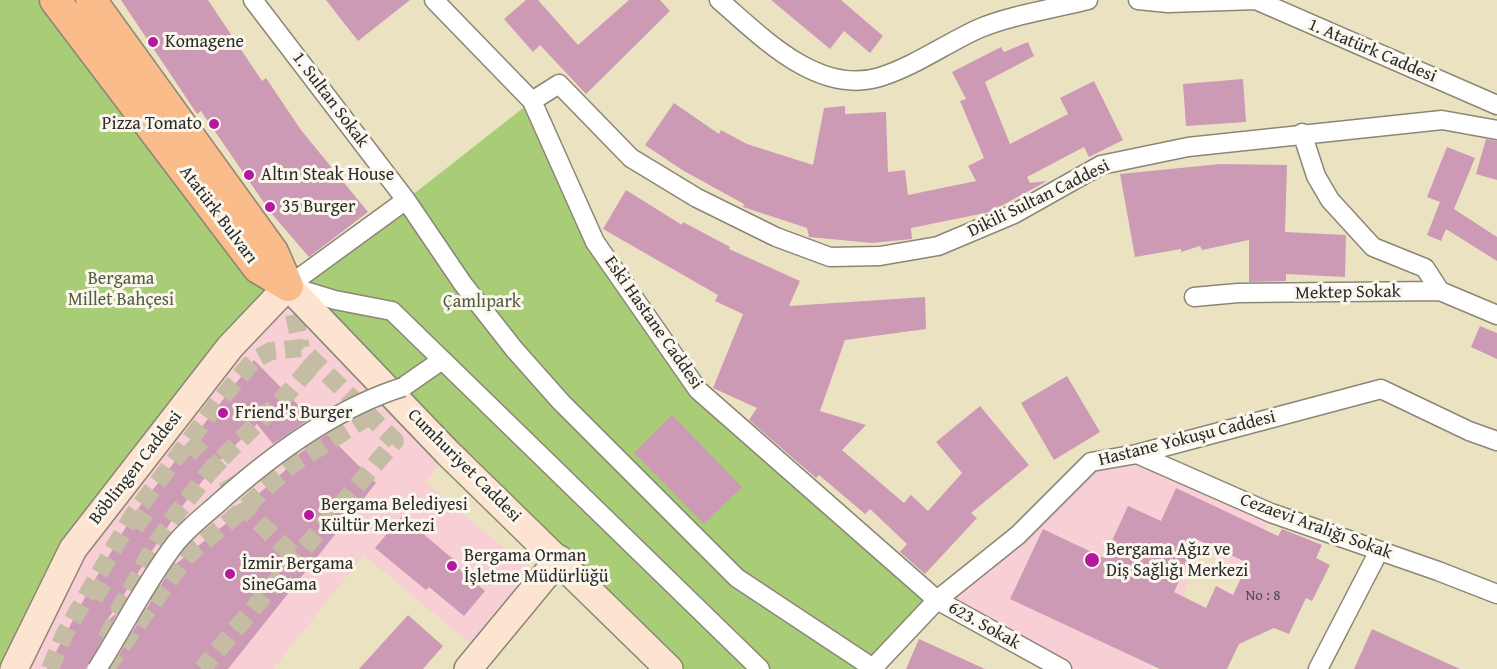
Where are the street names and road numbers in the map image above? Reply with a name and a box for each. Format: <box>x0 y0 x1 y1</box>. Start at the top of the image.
street label: 1. Atatürk Caddesi <box>1304 14 1440 88</box>
street label: 1. Sultan Sokak <box>287 48 373 152</box>
street label: Dikili Sultan Caddesi <box>965 155 1113 243</box>
street label: Atatürk Bulvarı <box>174 162 262 268</box>
street label: Eski Hastane Caddesi <box>599 252 707 394</box>
street label: Mektep Sokak <box>1295 281 1401 305</box>
street label: Cumhuriyet Caddesi <box>403 405 525 527</box>
street label: Böblingen Caddesi <box>85 407 187 529</box>
street label: Hastane Yokuşu Caddesi <box>1096 407 1278 471</box>
street label: Cezaevi Aralığı Sokak <box>1237 489 1395 565</box>
street label: 623. Sokak <box>944 597 1024 655</box>

